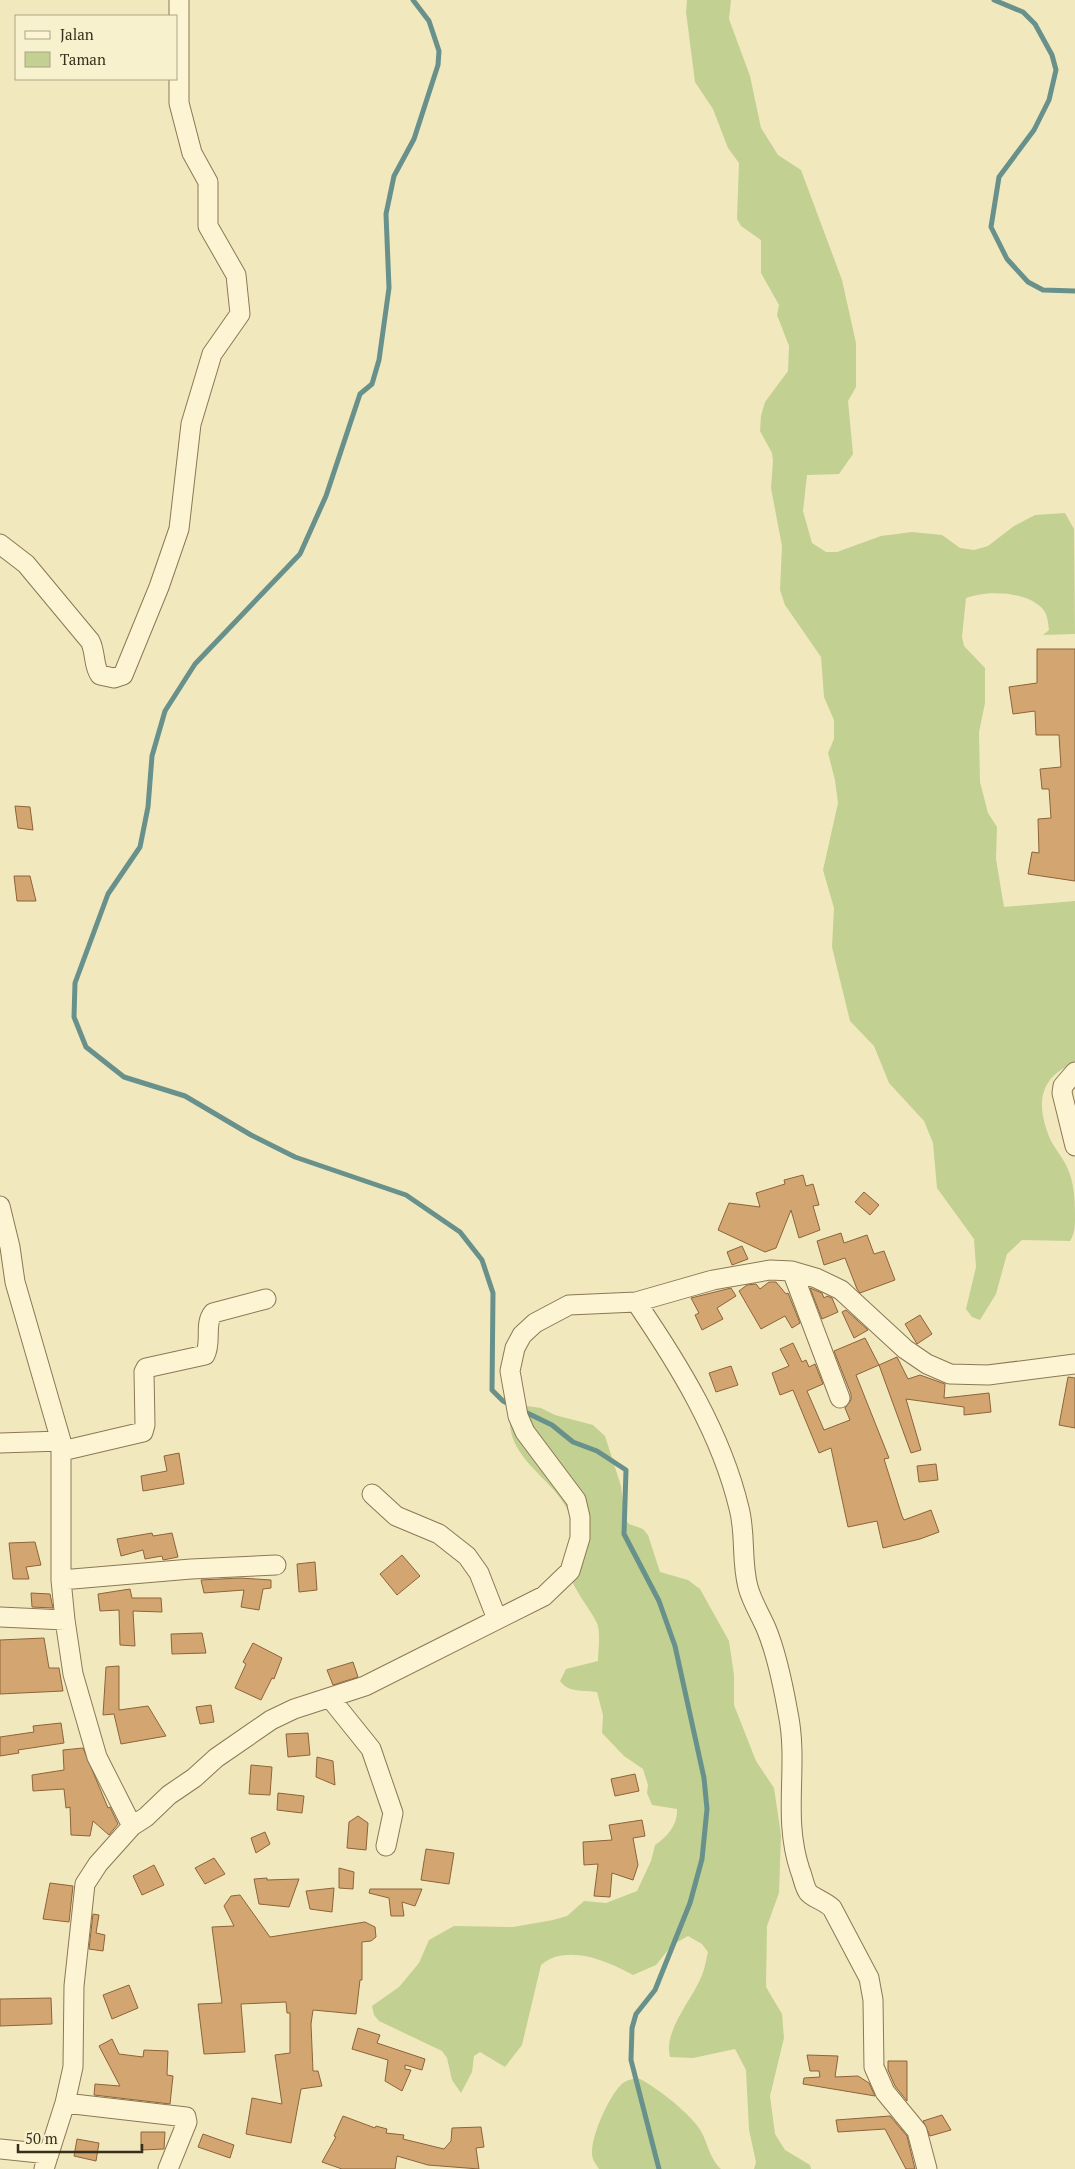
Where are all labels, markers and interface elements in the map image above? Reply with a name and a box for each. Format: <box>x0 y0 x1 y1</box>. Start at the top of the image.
legend <box>15 15 178 80</box>
text: Jalan <box>60 24 94 44</box>
text: Taman <box>60 49 106 69</box>
scale bar <box>18 2122 141 2154</box>
text: 50 m <box>25 2128 58 2148</box>

